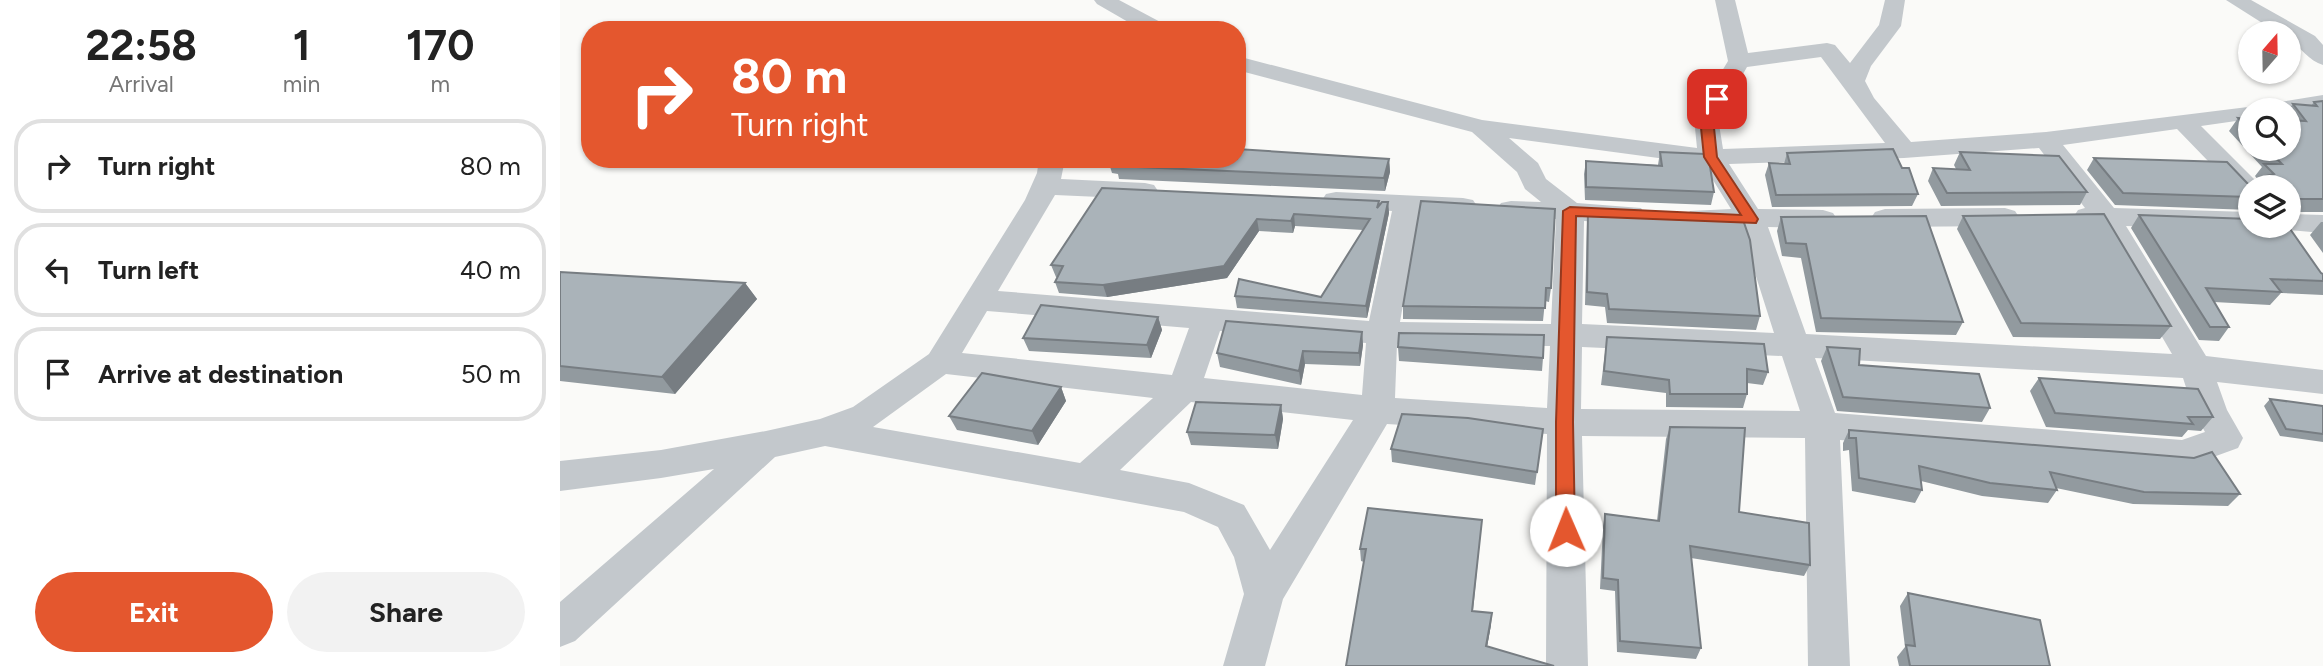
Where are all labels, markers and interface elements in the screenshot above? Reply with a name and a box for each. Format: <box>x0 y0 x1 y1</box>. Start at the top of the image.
text: 22:58 <box>86 20 197 71</box>
text: 1 <box>293 20 310 71</box>
text: 170 <box>406 20 474 71</box>
north arrow <box>2238 21 2301 84</box>
map controls <box>2238 21 2301 238</box>
text: 80 m <box>731 46 847 105</box>
icon: right <box>616 49 707 140</box>
pin <box>1687 69 1747 129</box>
text: Arrival <box>109 70 174 98</box>
text: min <box>283 70 320 98</box>
text: m <box>430 70 450 98</box>
icon: arrive <box>1698 80 1736 118</box>
button: search <box>2238 98 2301 161</box>
text: Turn right <box>731 106 869 144</box>
icon: right <box>39 147 77 185</box>
text: Turn right <box>98 150 215 182</box>
text: 80 m <box>460 150 521 182</box>
button: layers <box>2238 175 2301 238</box>
icon: left <box>39 251 77 289</box>
text: Turn left <box>98 254 199 286</box>
text: 40 m <box>460 254 521 286</box>
icon: arrive <box>39 355 77 393</box>
text: Arrive at destination <box>98 358 343 390</box>
text: 50 m <box>461 358 521 390</box>
position arrow <box>1529 493 1603 567</box>
button: Exit <box>35 572 273 652</box>
button: Share <box>287 572 525 652</box>

